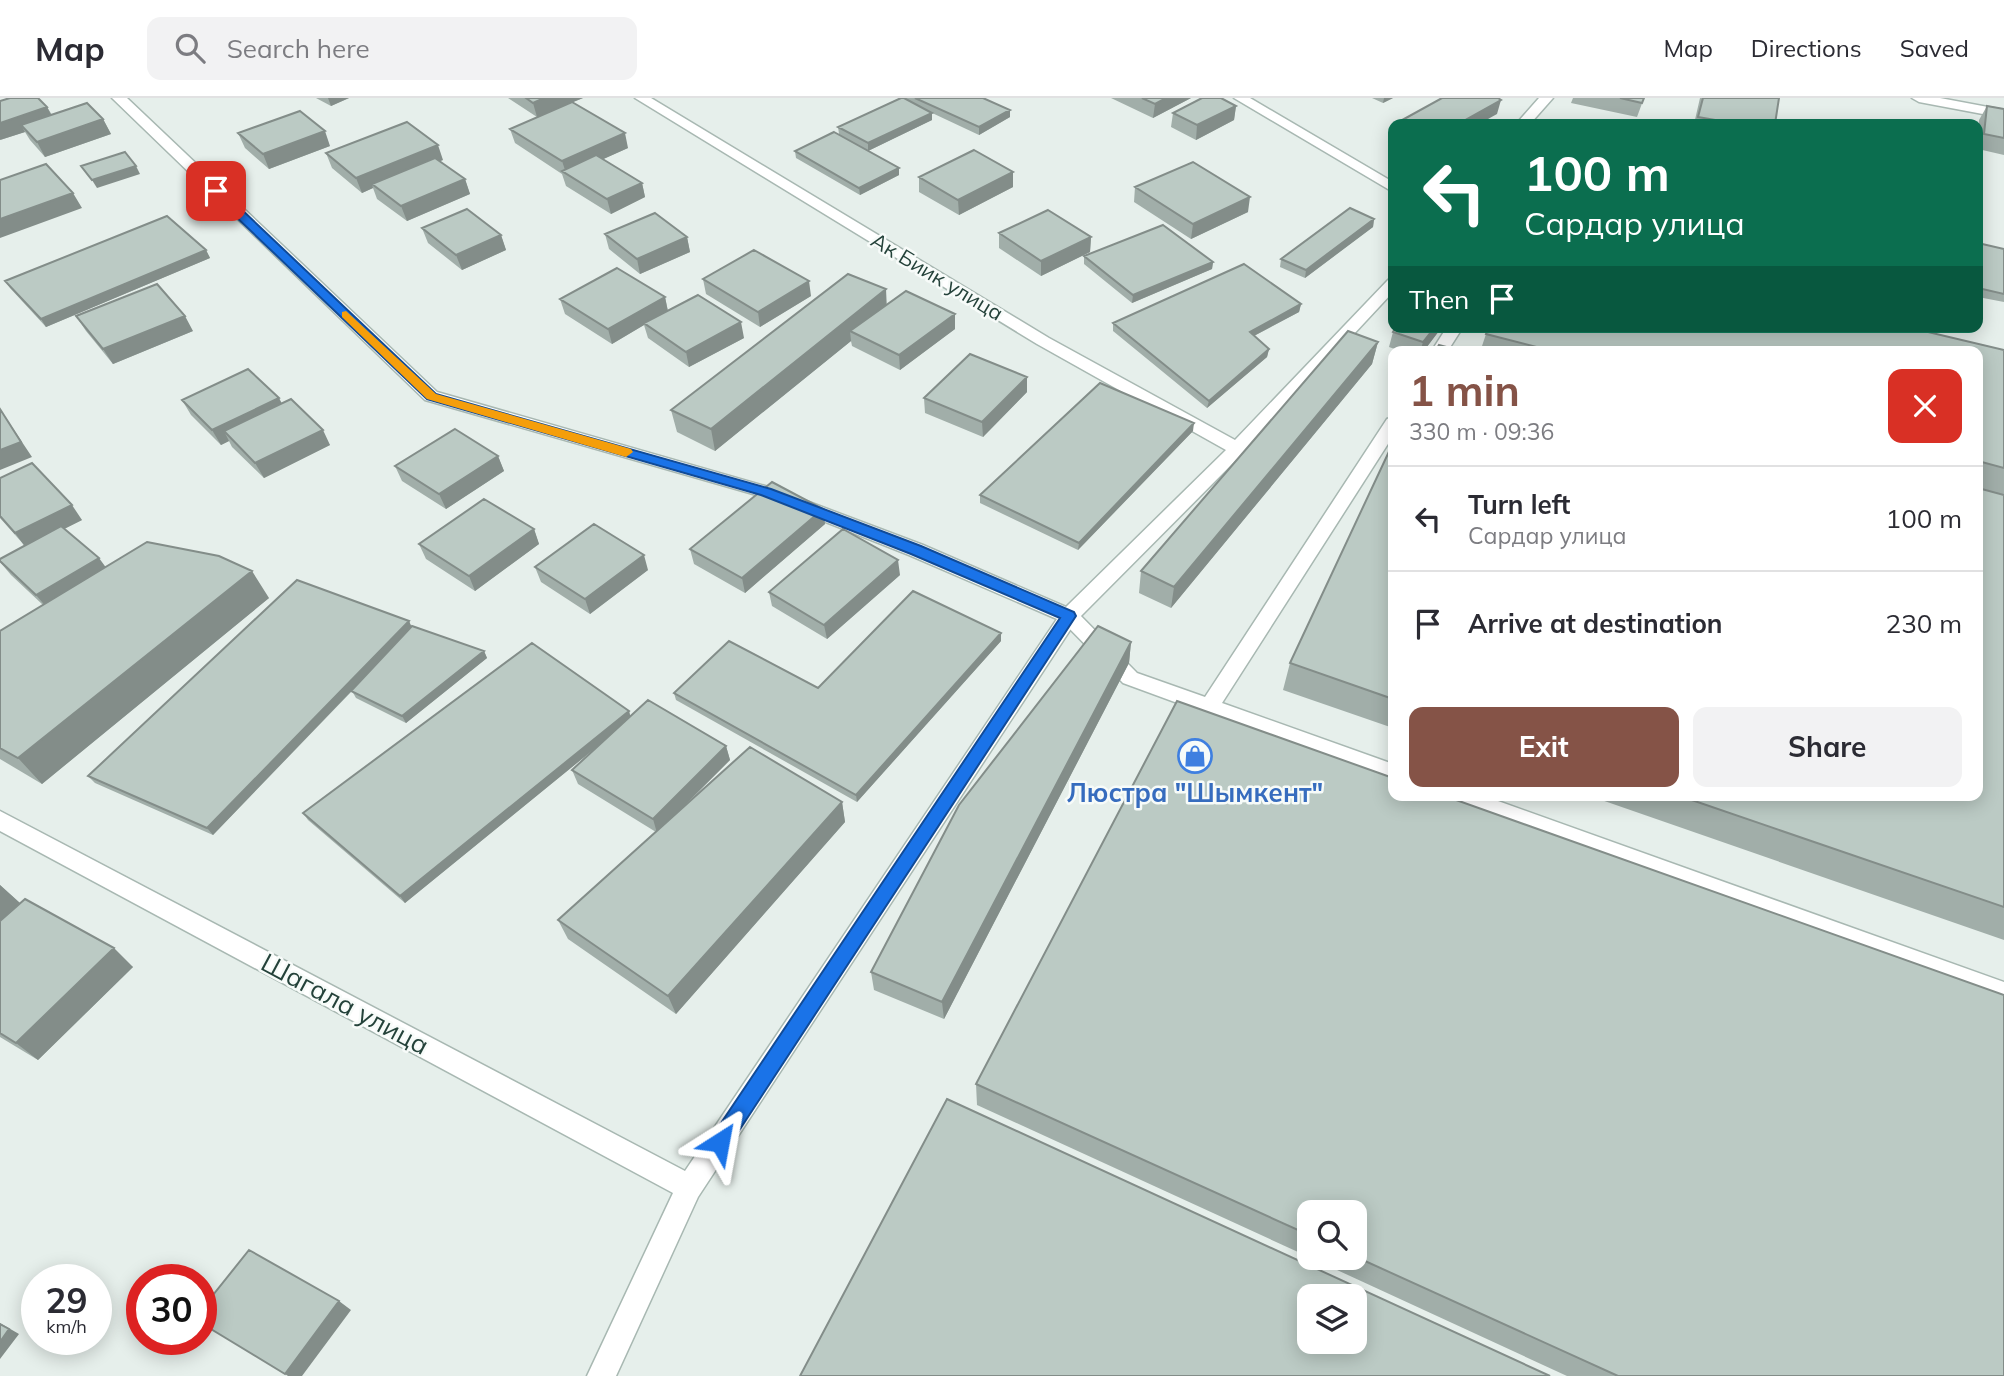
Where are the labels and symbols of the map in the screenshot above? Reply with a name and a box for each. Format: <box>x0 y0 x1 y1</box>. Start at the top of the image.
pin <box>186 161 246 221</box>
street label: Ак Биик улица <box>867 227 1008 326</box>
shop icon: Люстра "Шымкент" <box>1176 737 1214 775</box>
place label: Люстра "Шымкент" <box>1067 776 1323 809</box>
street label: Шагала улица <box>256 946 435 1062</box>
position arrow <box>683 1105 757 1179</box>
speed limit sign: 30 <box>126 1264 217 1355</box>

